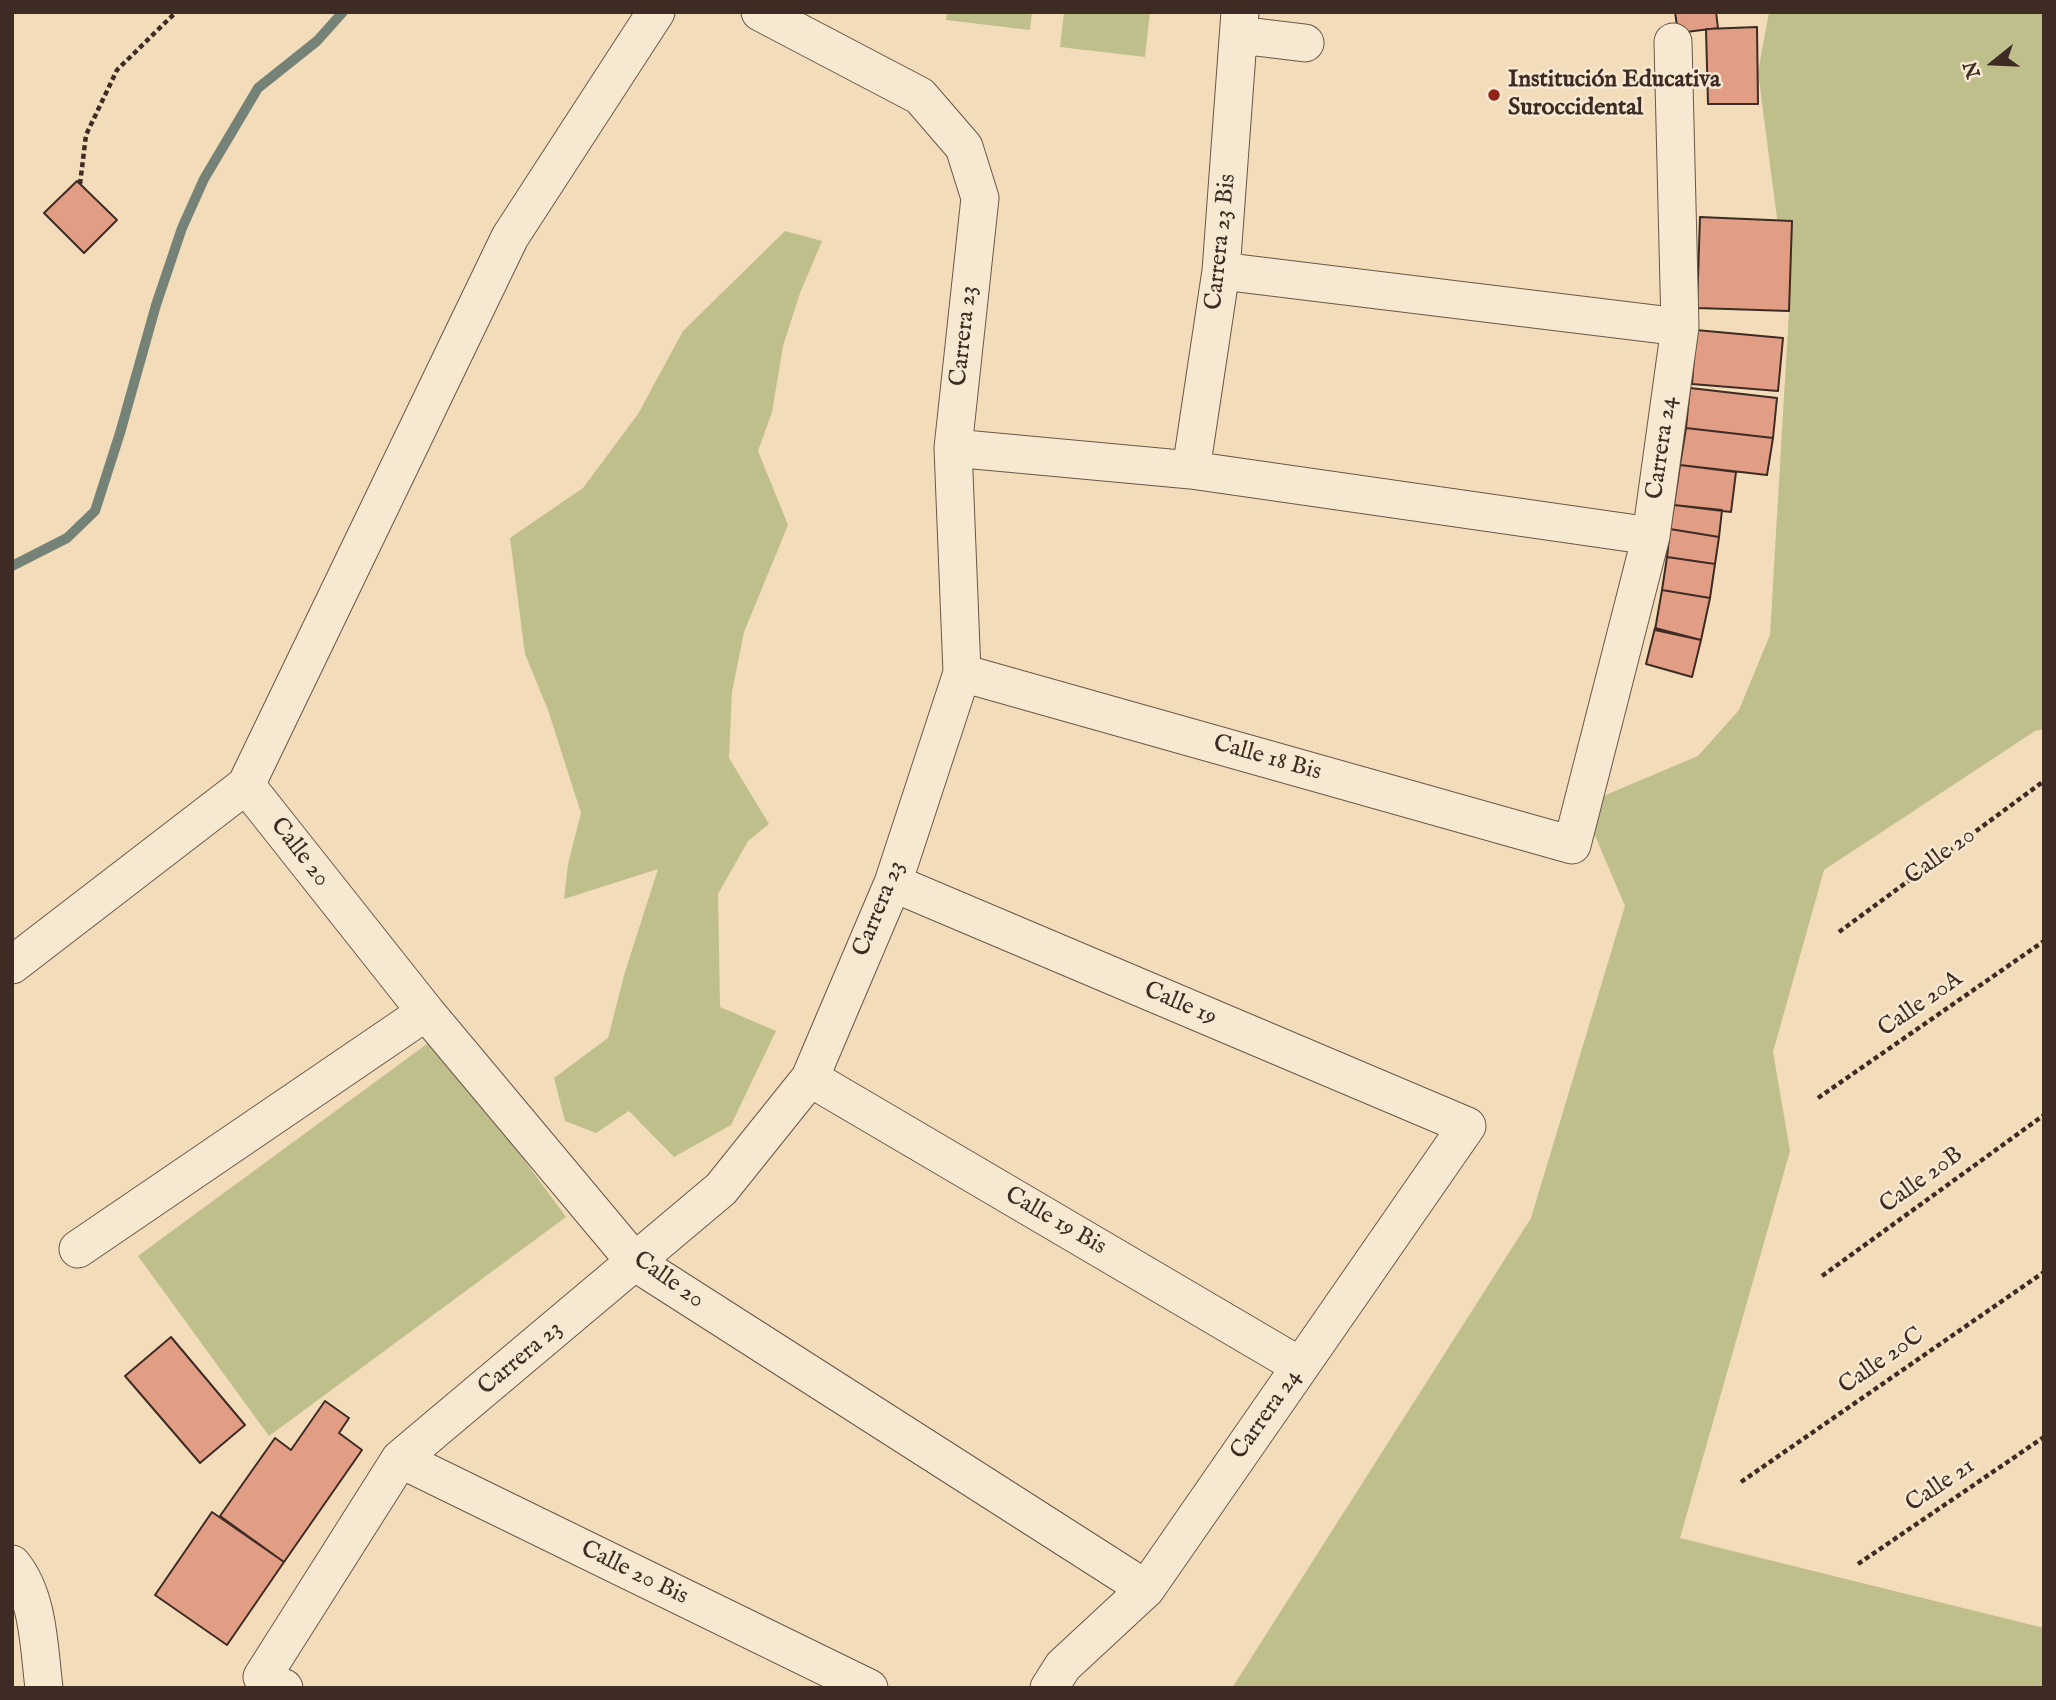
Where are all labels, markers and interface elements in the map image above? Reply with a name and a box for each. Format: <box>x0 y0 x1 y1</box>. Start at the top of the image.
north arrow <box>1958 28 2028 98</box>
text: N <box>1959 58 1987 81</box>
place label: Institución Educativa Suroccidental <box>1508 67 1720 123</box>
marker: Institución Educativa Suroccidental <box>1486 87 1502 103</box>
street label: Carrera 23 Bis <box>1201 172 1243 312</box>
street label: Carrera 23 <box>945 284 985 388</box>
street label: Carrera 24 <box>1642 395 1684 501</box>
street label: Calle 18 Bis <box>1210 730 1324 788</box>
street label: Calle 20 <box>263 813 335 893</box>
street label: Calle 20 <box>1900 822 1982 892</box>
street label: Carrera 23 <box>848 857 912 961</box>
street label: Calle 20A <box>1873 966 1969 1044</box>
street label: Calle 19 <box>1139 977 1221 1033</box>
street label: Calle 20B <box>1875 1141 1969 1221</box>
street label: Calle 19 Bis <box>999 1181 1111 1263</box>
street label: Calle 20 <box>627 1246 709 1316</box>
street label: Carrera 23 <box>473 1316 569 1402</box>
street label: Calle 20C <box>1834 1322 1930 1402</box>
street label: Carrera 24 <box>1225 1364 1309 1466</box>
street label: Calle 21 <box>1901 1453 1981 1519</box>
street label: Calle 20 Bis <box>576 1536 692 1612</box>

